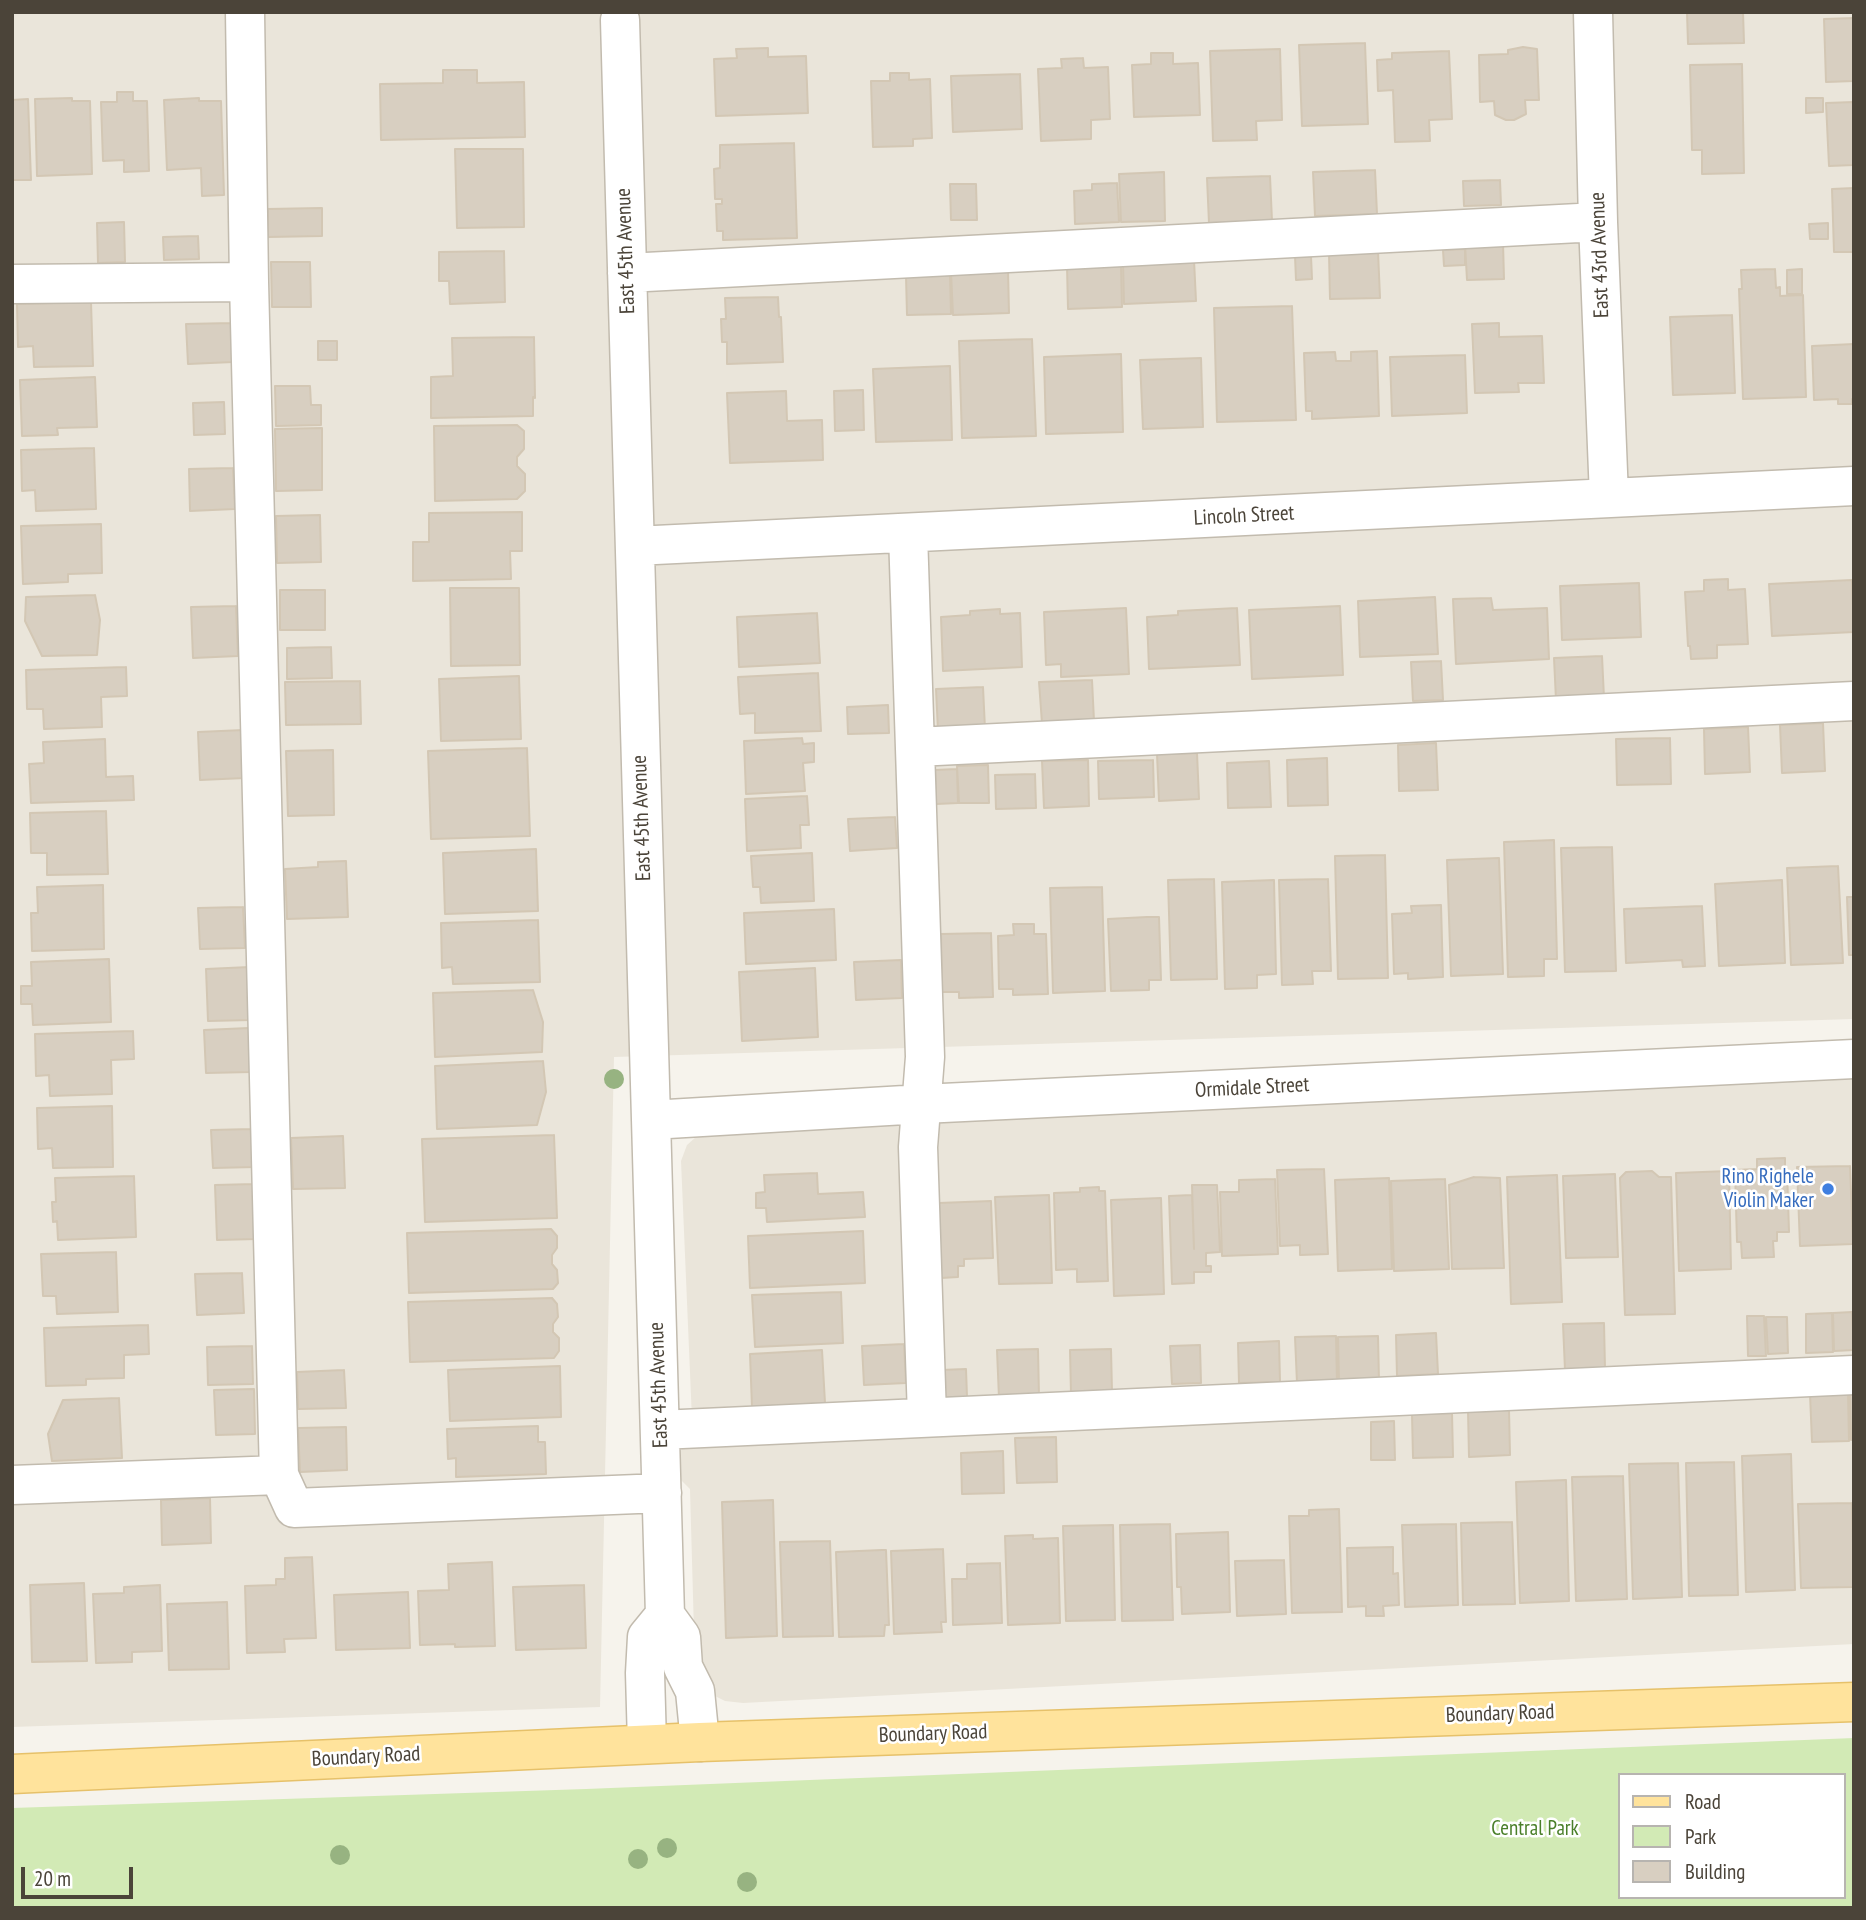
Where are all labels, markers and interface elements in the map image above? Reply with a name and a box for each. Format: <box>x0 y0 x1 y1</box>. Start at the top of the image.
street label: East 45th Avenue <box>611 187 641 315</box>
street label: East 43rd Avenue <box>1585 192 1615 318</box>
street label: Lincoln Street <box>1193 501 1295 531</box>
street label: East 45th Avenue <box>627 754 657 882</box>
street label: Ormidale Street <box>1194 1072 1310 1104</box>
place label: Rino Righele Violin Maker <box>1721 1164 1814 1214</box>
marker: Rino Righele Violin Maker <box>1820 1181 1836 1197</box>
street label: East 45th Avenue <box>644 1321 674 1449</box>
street label: Boundary Road <box>1445 1700 1555 1728</box>
street label: Boundary Road <box>878 1720 988 1748</box>
street label: Boundary Road <box>311 1742 421 1772</box>
legend <box>1618 1773 1845 1899</box>
text: Road <box>1685 1788 1721 1815</box>
park label: Central Park <box>1491 1816 1579 1842</box>
text: Park <box>1685 1823 1716 1850</box>
scale bar <box>24 1854 136 1898</box>
text: Building <box>1685 1858 1745 1885</box>
text: 20 m <box>34 1865 71 1892</box>

